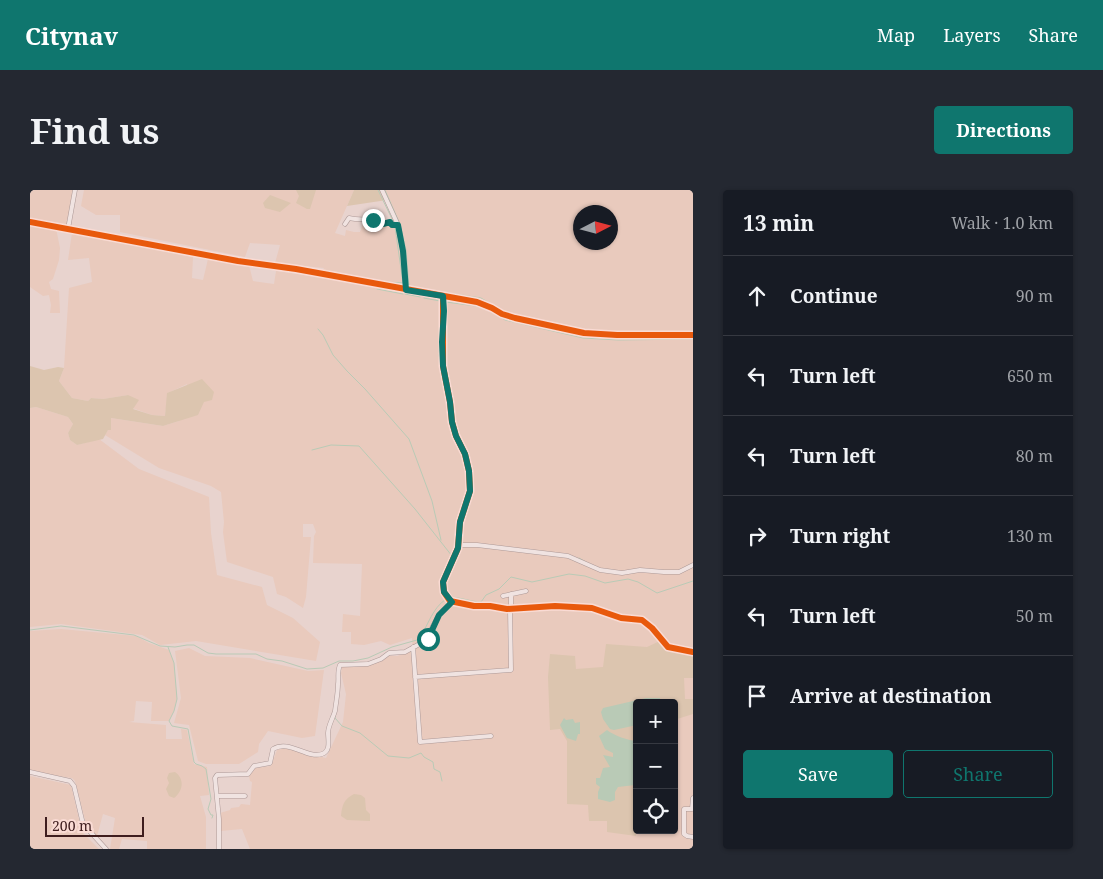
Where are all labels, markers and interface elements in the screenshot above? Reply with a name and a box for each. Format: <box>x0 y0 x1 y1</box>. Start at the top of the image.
text: Citynav <box>25 19 118 52</box>
text: Map <box>877 23 915 47</box>
text: Layers <box>943 23 1001 47</box>
text: Share <box>1029 23 1078 47</box>
button: Directions <box>934 106 1073 154</box>
text: Find us <box>30 107 159 154</box>
north arrow <box>573 205 618 250</box>
route end <box>362 209 385 232</box>
text: 13 min <box>743 209 814 237</box>
text: Walk · 1.0 km <box>951 212 1053 234</box>
icon: ahead <box>743 282 771 310</box>
text: Continue <box>790 283 878 309</box>
text: 90 m <box>1016 285 1053 307</box>
icon: left <box>743 362 771 390</box>
text: Turn left <box>790 363 876 389</box>
text: 650 m <box>1007 365 1053 387</box>
icon: left <box>743 442 771 470</box>
text: Turn left <box>790 443 876 469</box>
text: 80 m <box>1016 445 1053 467</box>
icon: right <box>743 522 771 550</box>
text: Turn right <box>790 523 890 549</box>
text: 130 m <box>1007 525 1053 547</box>
icon: left <box>743 602 771 630</box>
text: Turn left <box>790 603 876 629</box>
text: 50 m <box>1016 605 1053 627</box>
route start <box>417 628 440 651</box>
icon: arrive <box>743 682 771 710</box>
text: Arrive at destination <box>790 683 992 709</box>
map controls <box>633 699 678 834</box>
button: + <box>633 699 678 744</box>
button: − <box>633 744 678 789</box>
button: Save <box>743 750 893 798</box>
button: Share <box>903 750 1053 798</box>
button: locate <box>633 789 678 834</box>
scale bar <box>45 814 144 837</box>
text: 200 m <box>52 816 92 835</box>

